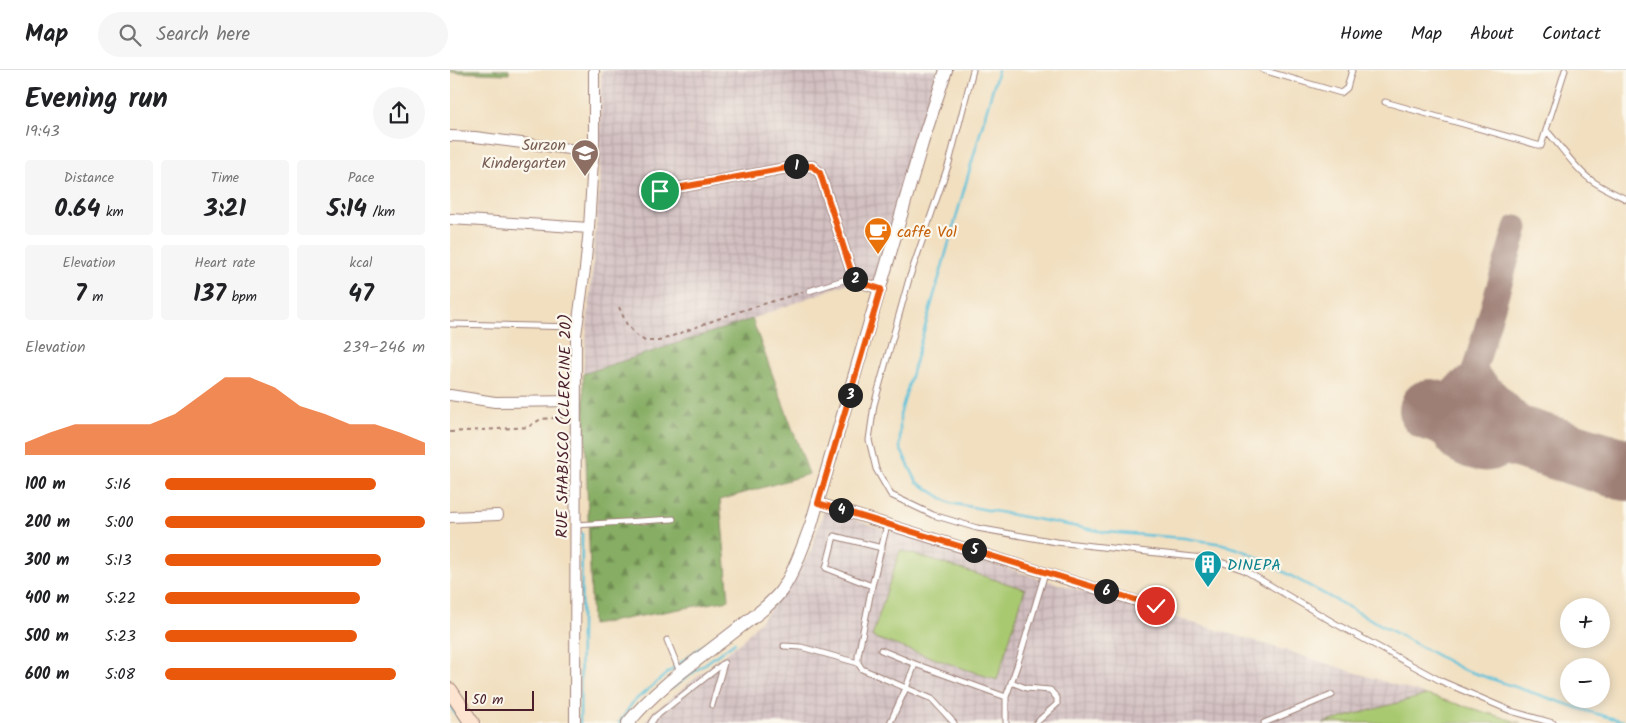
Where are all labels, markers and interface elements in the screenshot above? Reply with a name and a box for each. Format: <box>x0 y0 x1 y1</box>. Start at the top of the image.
search box <box>98 12 448 57</box>
text: Map <box>25 15 68 54</box>
text: Search here <box>156 20 250 50</box>
text: Home <box>1340 20 1383 49</box>
text: Map <box>1411 20 1442 49</box>
text: About <box>1470 20 1514 49</box>
text: Contact <box>1542 20 1601 49</box>
icon: search <box>116 21 144 49</box>
text: Evening run <box>25 77 168 122</box>
button: share <box>373 87 425 139</box>
text: 19:43 <box>25 119 60 144</box>
place label: Surzon Kindergarten <box>481 133 566 176</box>
school or university icon: Surzon Kindergarten <box>570 138 600 177</box>
pin: 1 <box>784 154 808 178</box>
text: 1 <box>794 155 799 177</box>
text: Distance <box>64 167 114 189</box>
text: Time <box>211 167 239 189</box>
text: Pace <box>348 167 374 189</box>
pin <box>639 170 681 212</box>
icon: arrive <box>646 177 674 205</box>
text: 0.64 <box>54 189 100 229</box>
text: 3:21 <box>204 189 246 229</box>
text: 5:14 <box>327 189 367 229</box>
text: km <box>100 201 124 223</box>
text: /km <box>367 201 395 223</box>
cafe icon: caffe Vol <box>863 216 893 255</box>
place label: caffe Vol <box>897 220 957 245</box>
text: Elevation <box>63 252 115 274</box>
text: Heart rate <box>195 252 255 274</box>
text: kcal <box>350 252 372 274</box>
pin: 2 <box>842 266 868 292</box>
text: 2 <box>851 268 860 290</box>
text: 7 <box>75 274 87 314</box>
text: 137 <box>193 274 226 314</box>
text: 47 <box>348 274 374 314</box>
text: m <box>87 286 103 308</box>
text: bpm <box>226 286 257 308</box>
street label: RUE SHABISCO (CLERCINE 20) <box>550 314 579 538</box>
text: Elevation <box>25 335 86 360</box>
text: 239–246 m <box>343 335 425 360</box>
pin: 3 <box>838 382 862 408</box>
text: 3 <box>847 384 854 406</box>
text: 100 m <box>25 472 66 497</box>
text: 5:16 <box>105 472 131 497</box>
pin: 4 <box>828 498 854 522</box>
text: 4 <box>838 499 845 521</box>
text: 200 m <box>25 510 70 535</box>
text: 5:00 <box>105 510 134 535</box>
pin: 5 <box>962 538 986 562</box>
text: 5 <box>971 539 978 561</box>
text: 300 m <box>25 548 69 573</box>
text: 5:13 <box>105 548 132 573</box>
building icon: DINEPA <box>1193 549 1223 588</box>
place label: DINEPA <box>1227 553 1281 578</box>
pin: 6 <box>1094 578 1118 604</box>
text: 6 <box>1103 580 1110 602</box>
pin <box>1135 585 1177 627</box>
text: 400 m <box>25 586 69 611</box>
text: 5:22 <box>105 586 136 611</box>
icon: check <box>1142 592 1170 620</box>
map controls <box>1560 598 1610 708</box>
button: + <box>1560 598 1610 648</box>
text: 500 m <box>25 624 69 649</box>
text: 5:23 <box>105 624 136 649</box>
button: − <box>1560 658 1610 708</box>
text: 600 m <box>25 662 69 687</box>
text: 5:08 <box>105 662 135 687</box>
scale bar <box>465 688 534 711</box>
text: 50 m <box>472 689 503 711</box>

